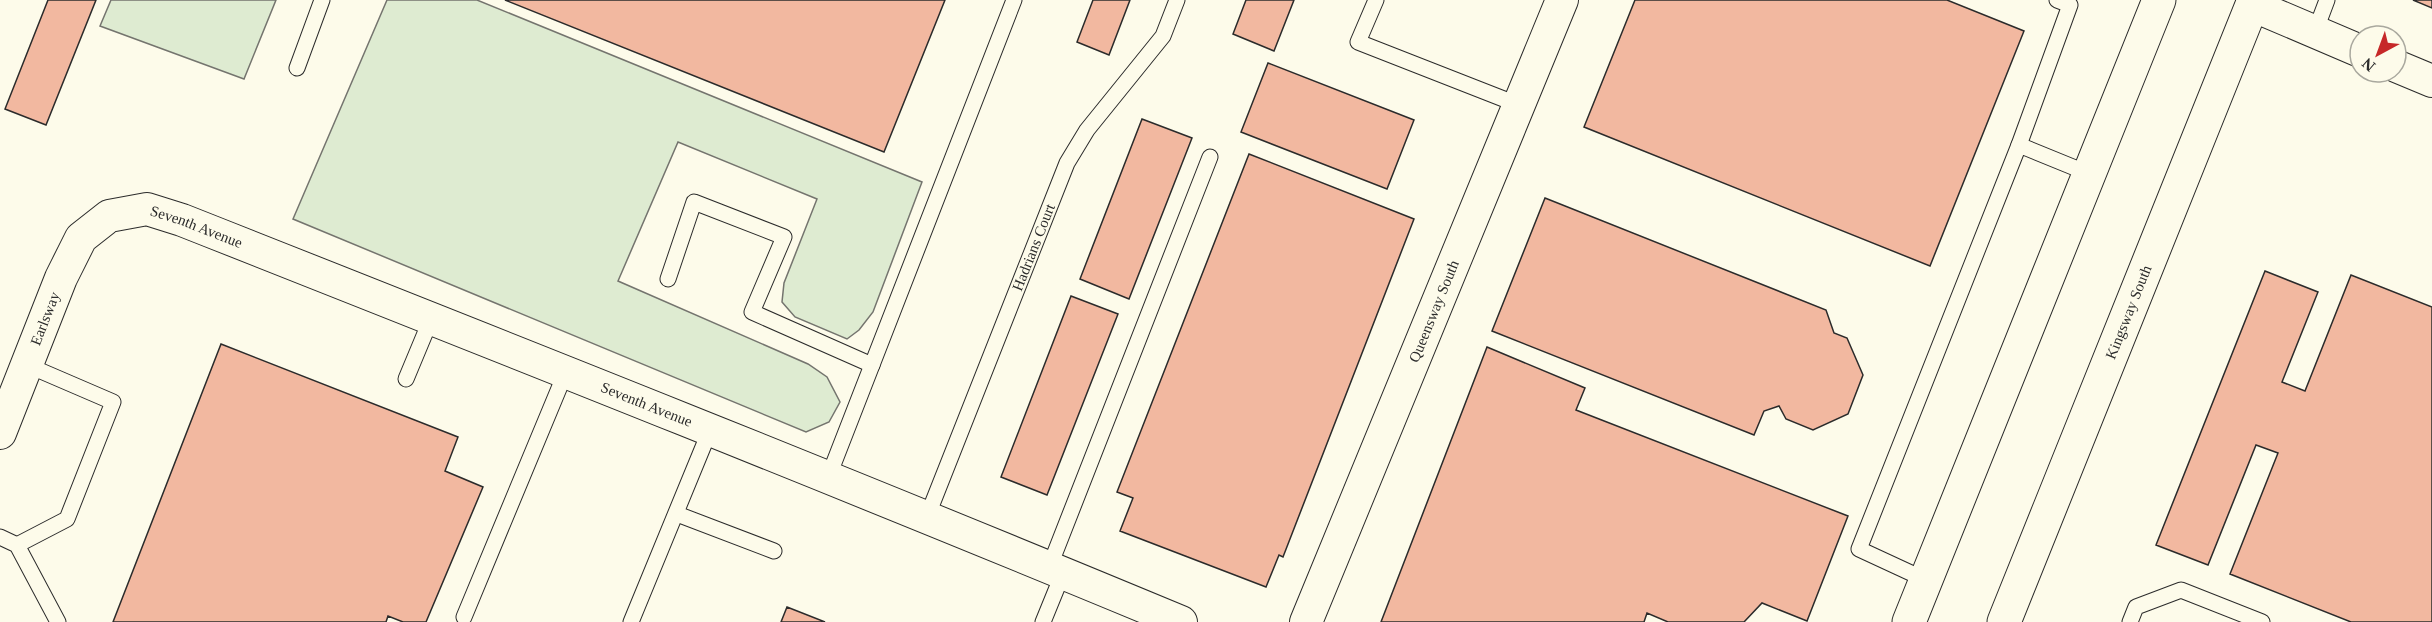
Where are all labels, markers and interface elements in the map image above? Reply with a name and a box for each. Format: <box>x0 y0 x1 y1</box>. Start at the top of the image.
north arrow <box>2348 24 2408 84</box>
text: N <box>2358 54 2378 75</box>
street label: Hadrians Court <box>1009 201 1058 293</box>
street label: Seventh Avenue <box>148 203 245 251</box>
street label: Queensway South <box>1406 257 1462 365</box>
street label: Kingsway South <box>2103 262 2155 361</box>
street label: Earlsway <box>27 289 63 347</box>
street label: Seventh Avenue <box>599 379 695 430</box>

